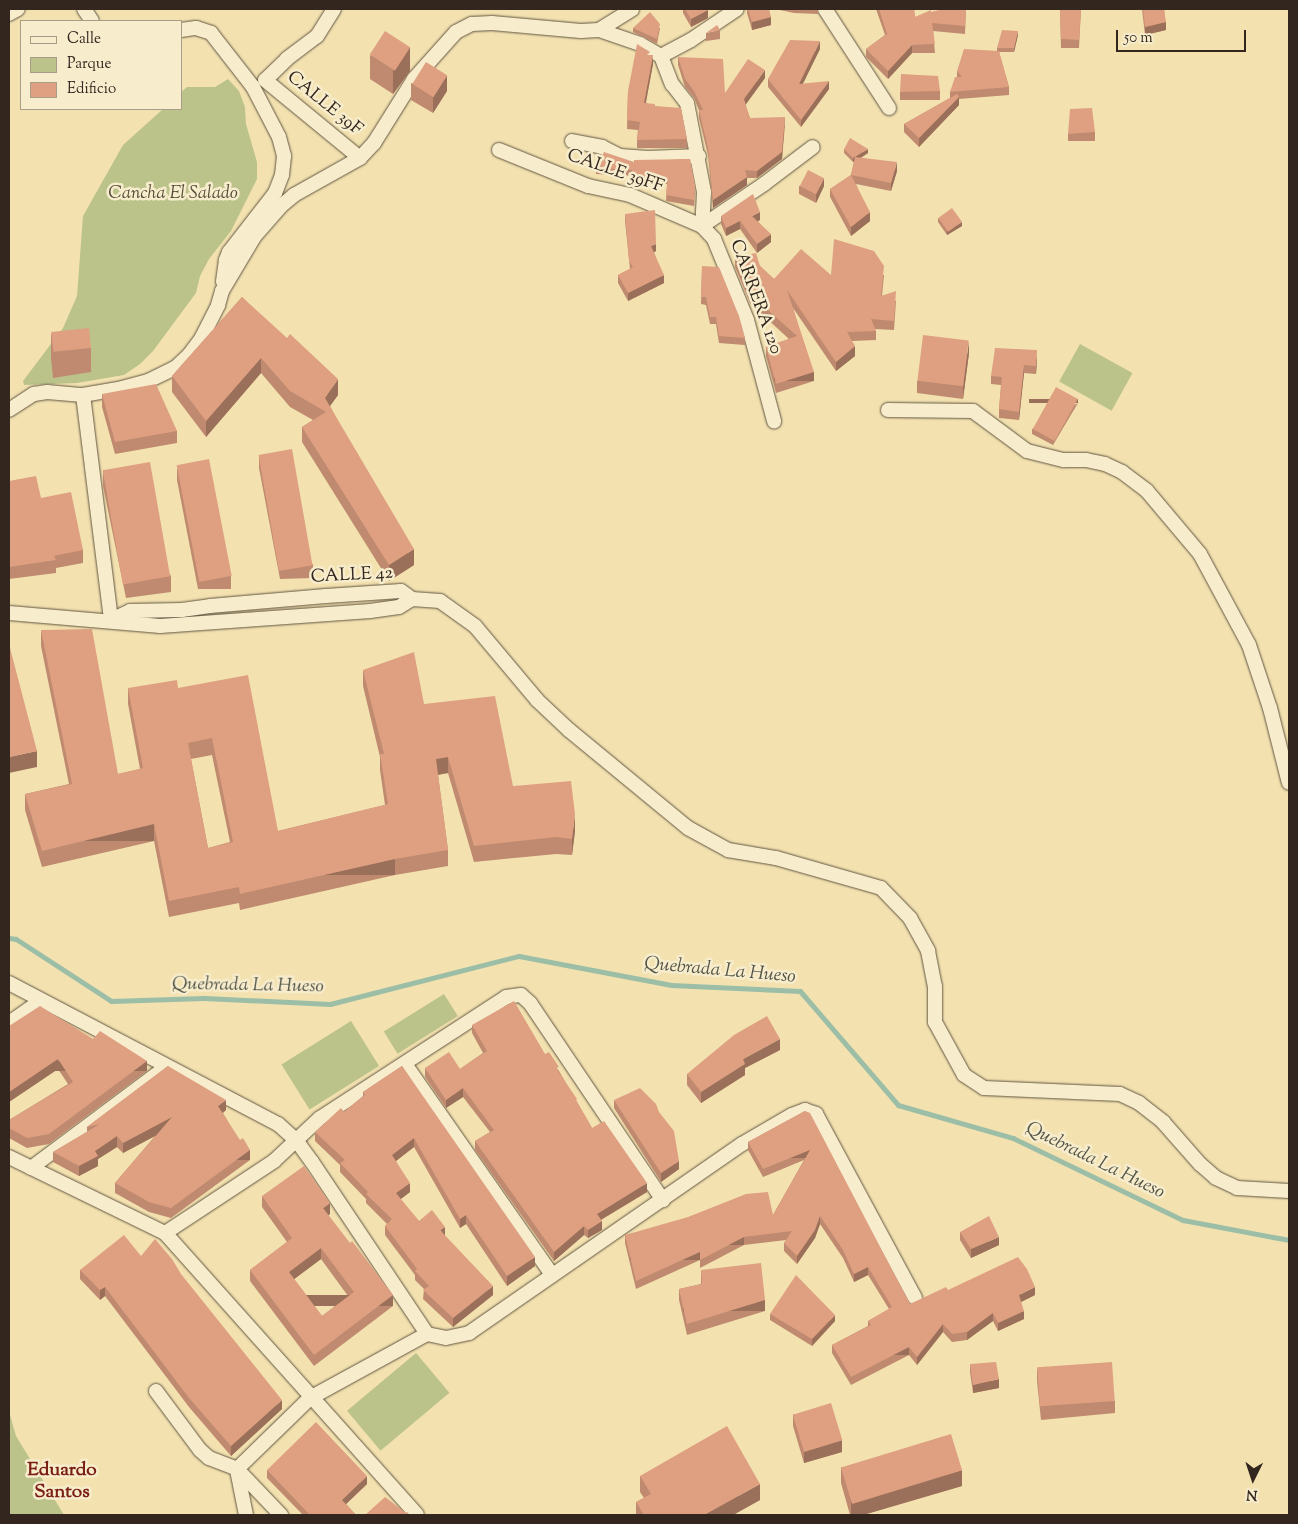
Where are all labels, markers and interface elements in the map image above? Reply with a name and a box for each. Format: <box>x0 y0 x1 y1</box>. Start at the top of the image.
legend <box>20 20 182 110</box>
scale bar <box>1118 20 1248 52</box>
text: 50 m <box>1124 28 1153 49</box>
text: Calle <box>67 29 101 50</box>
text: Parque <box>67 54 111 75</box>
street label: CALLE 39F <box>282 67 366 141</box>
text: Edificio <box>67 79 116 100</box>
street label: CALLE 39FF <box>564 145 666 199</box>
park label: Cancha El Salado <box>108 183 238 205</box>
street label: CARRERA 120 <box>724 237 786 357</box>
street label: CALLE 42 <box>310 563 394 589</box>
water label: Quebrada La Hueso <box>643 953 797 989</box>
water label: Quebrada La Hueso <box>172 973 324 999</box>
water label: Quebrada La Hueso <box>1022 1117 1168 1205</box>
north arrow <box>1228 1454 1278 1504</box>
district label: Eduardo Santos <box>27 1460 97 1504</box>
text: N <box>1246 1484 1258 1504</box>

